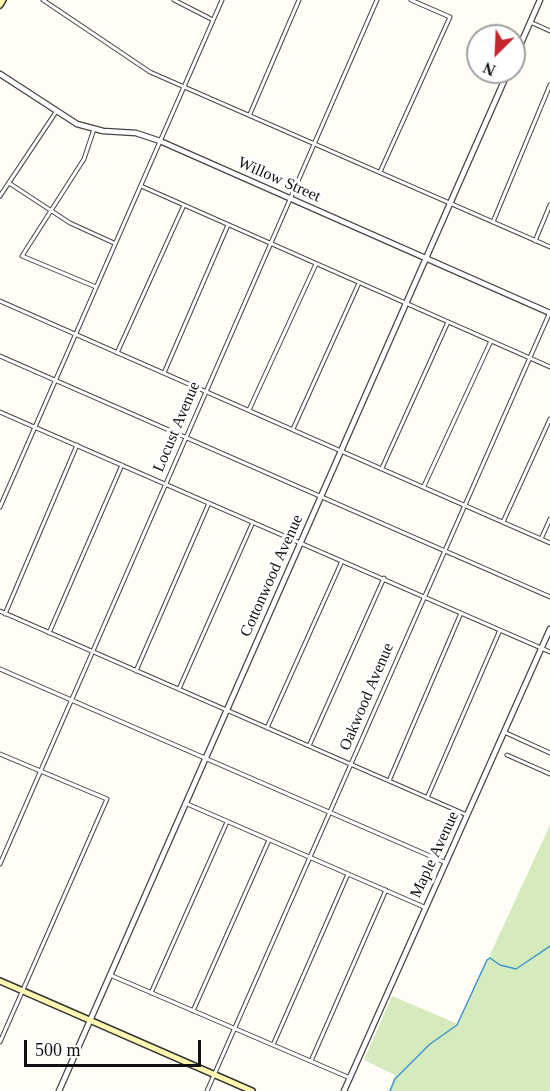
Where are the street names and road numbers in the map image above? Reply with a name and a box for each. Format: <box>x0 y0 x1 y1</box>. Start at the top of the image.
street label: Willow Street <box>235 153 323 207</box>
street label: Locust Avenue <box>149 379 205 475</box>
street label: Cottonwood Avenue <box>236 512 308 640</box>
street label: Oakwood Avenue <box>336 640 398 754</box>
street label: Maple Avenue <box>407 809 463 901</box>

